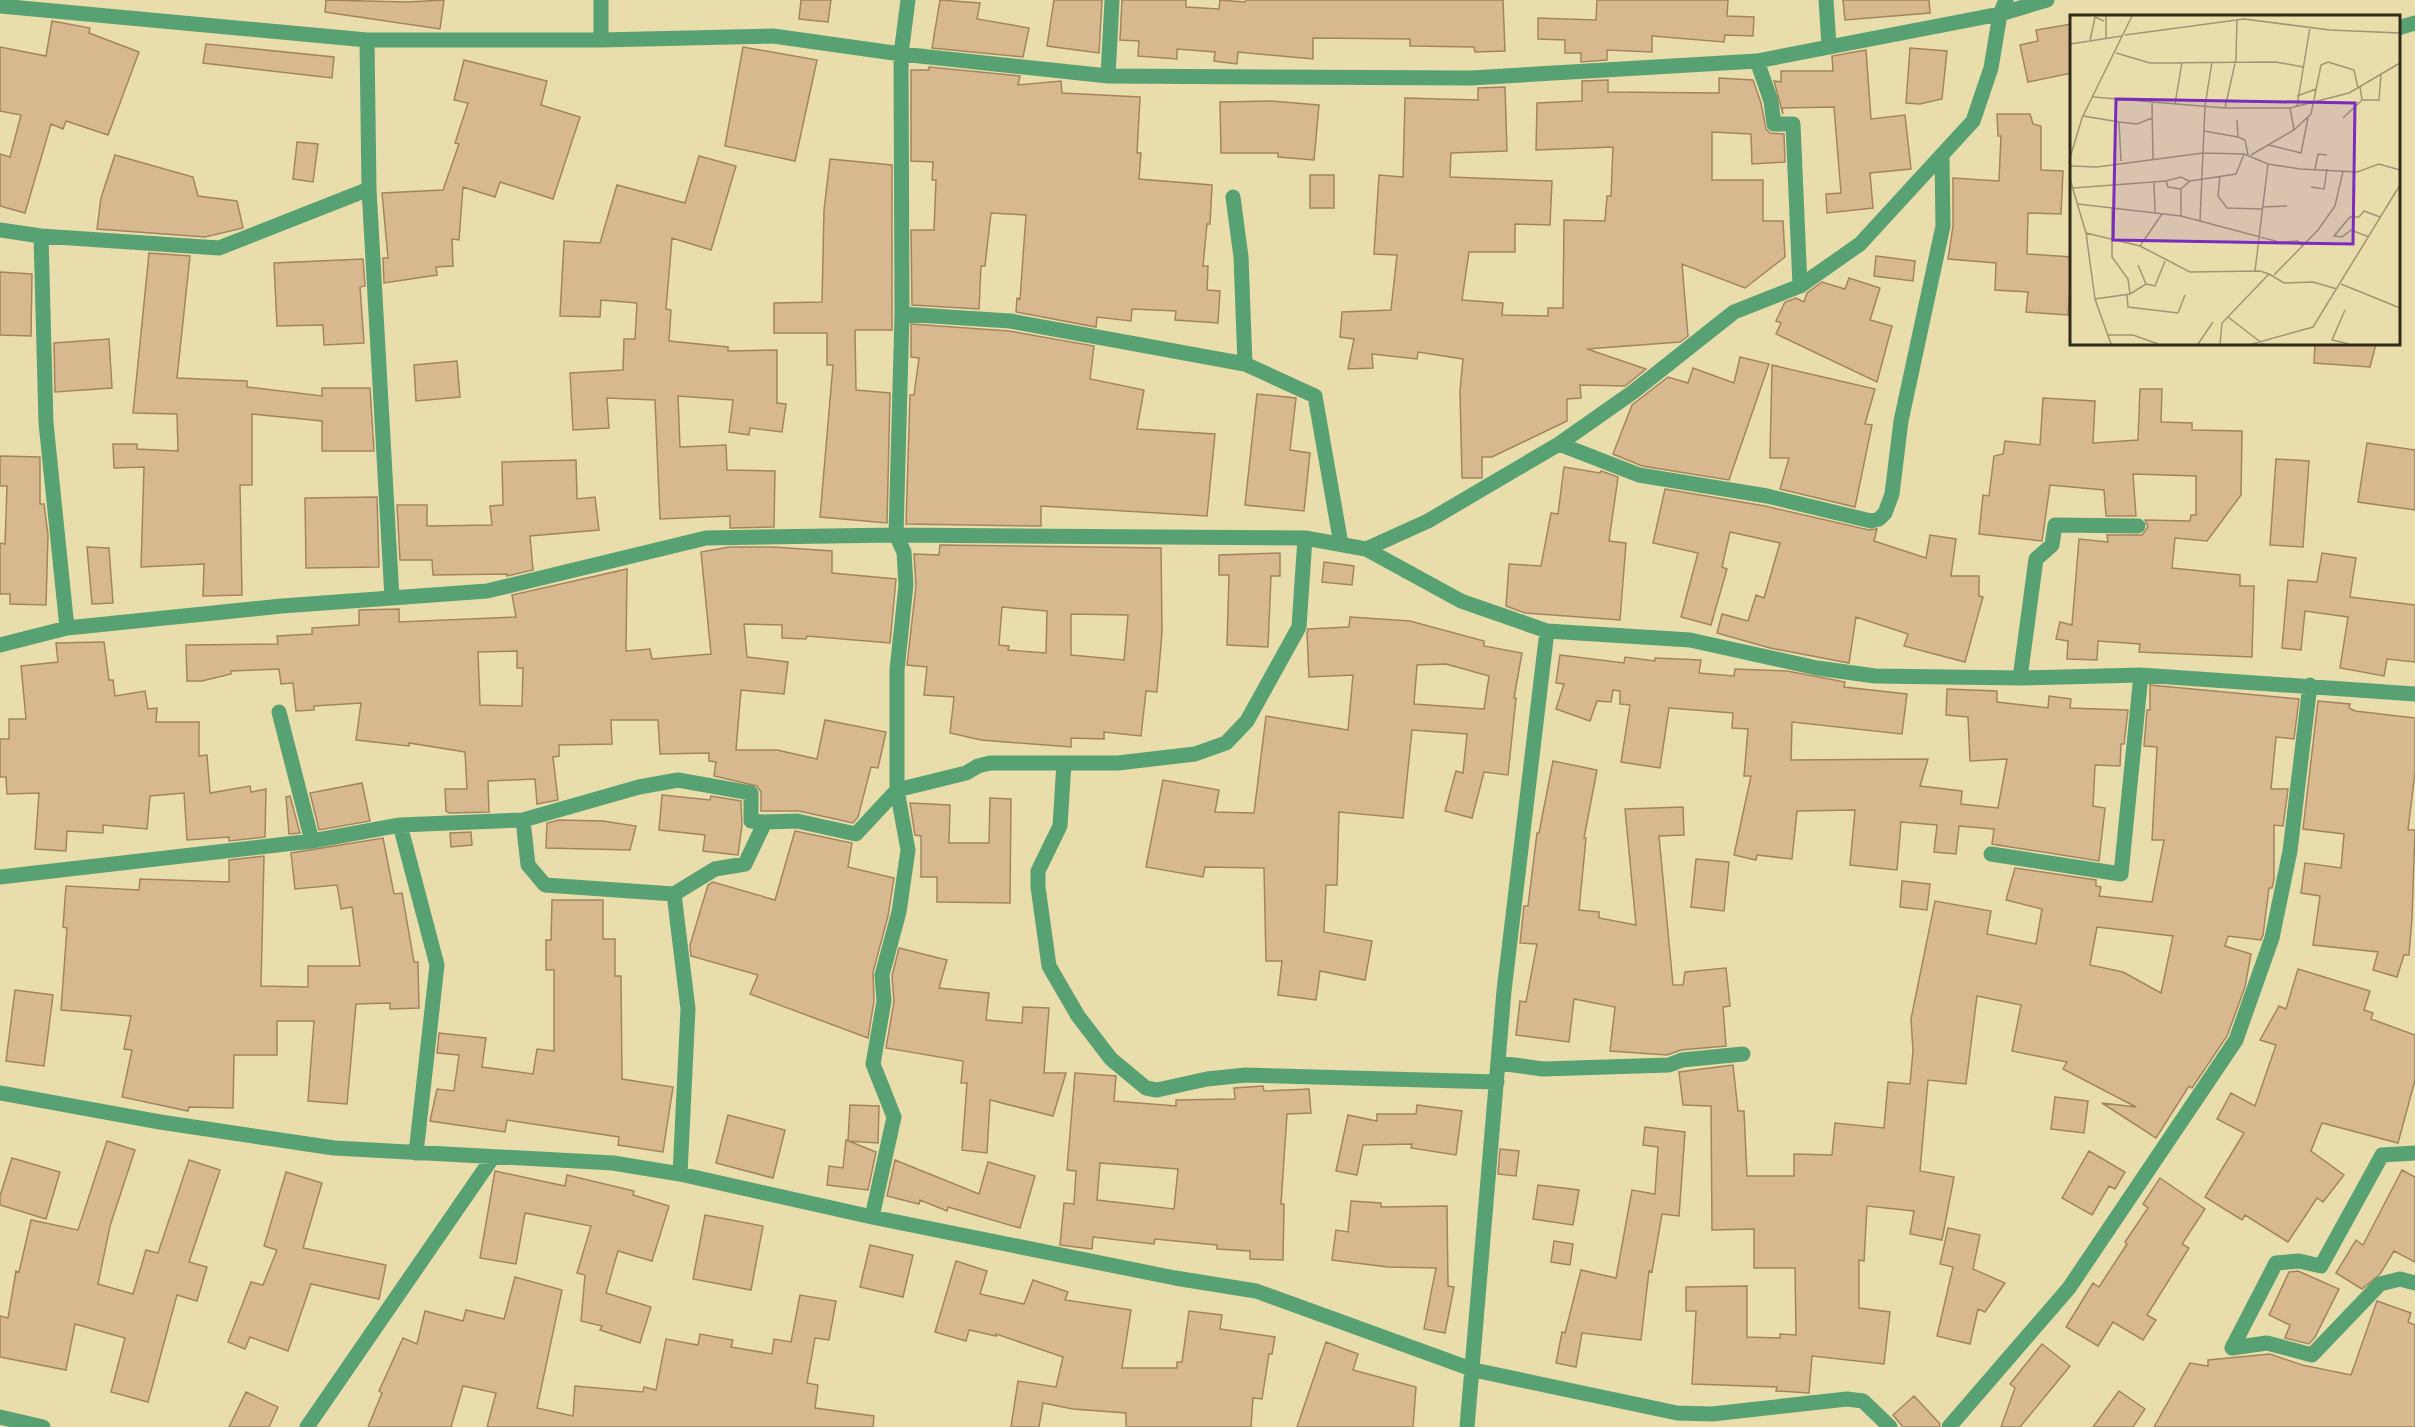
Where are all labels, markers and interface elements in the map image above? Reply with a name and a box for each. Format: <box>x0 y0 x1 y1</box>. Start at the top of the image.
inset map <box>2070 15 2400 345</box>

